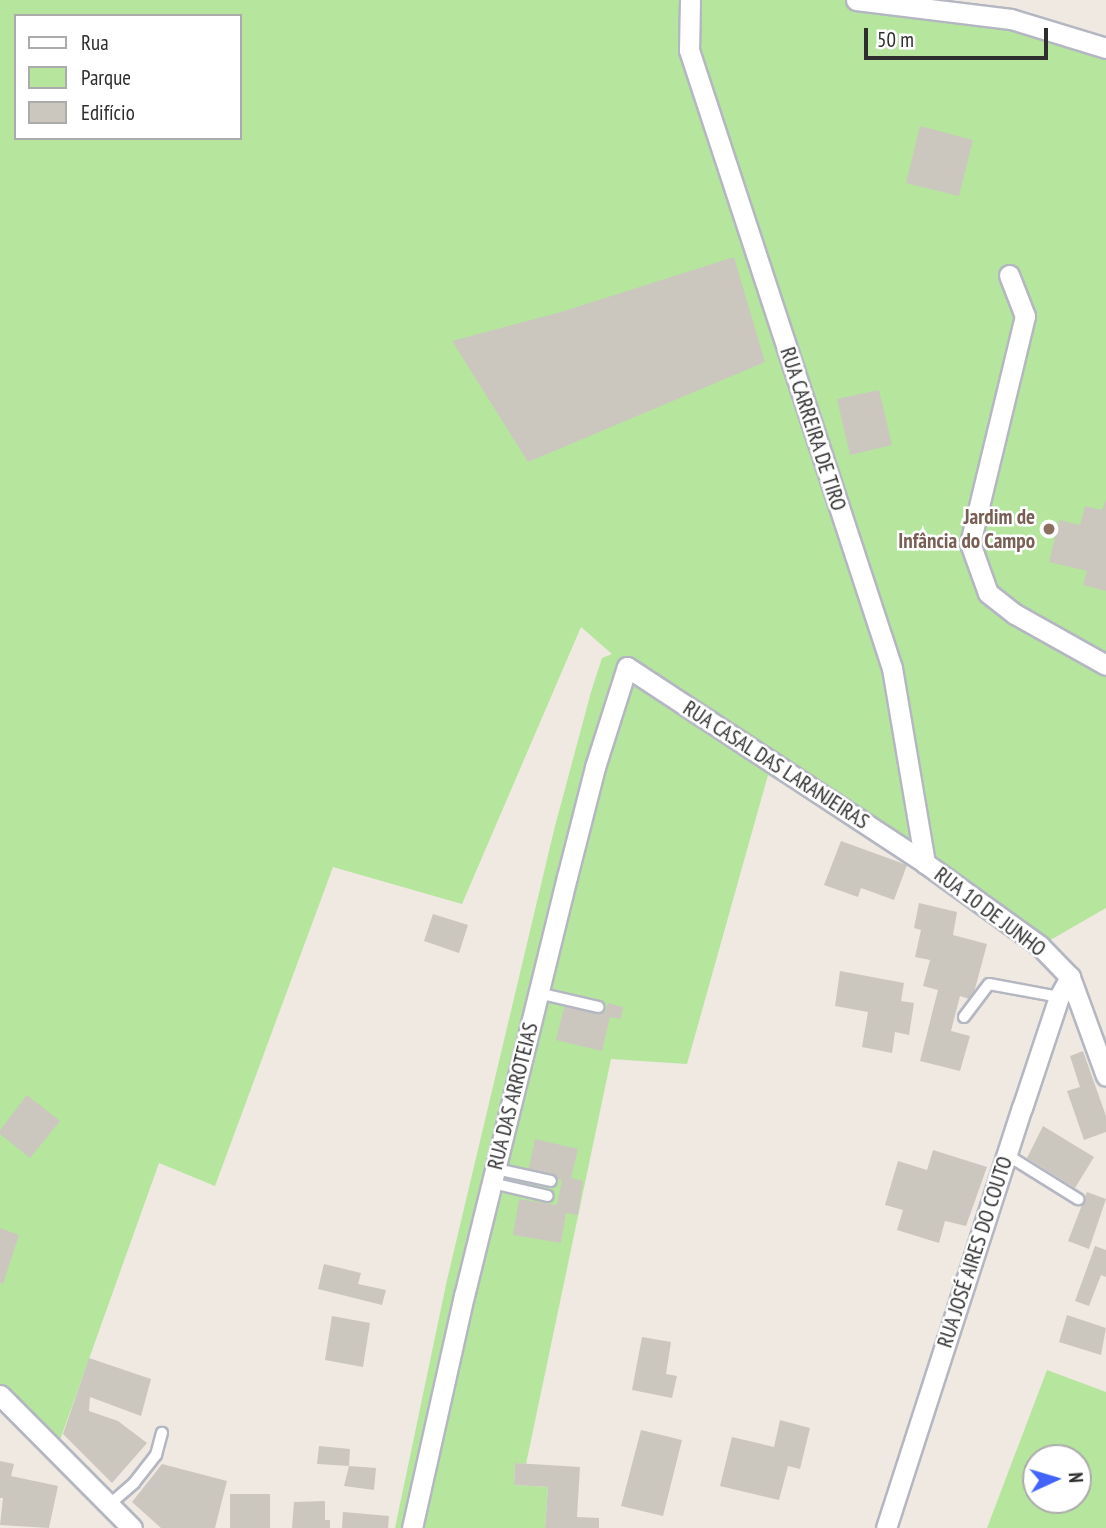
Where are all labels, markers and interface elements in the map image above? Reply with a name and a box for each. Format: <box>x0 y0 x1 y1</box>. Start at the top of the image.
legend <box>14 14 242 140</box>
scale bar <box>868 14 1052 58</box>
text: 50 m <box>877 26 914 53</box>
text: Rua <box>81 29 109 56</box>
text: Parque <box>81 64 131 91</box>
text: Edifício <box>81 99 135 126</box>
street label: RUA CARREIRA DE TIRO <box>774 343 852 515</box>
place label: Jardim de Infância do Campo <box>898 504 1035 554</box>
marker: Jardim de Infância do Campo <box>1041 521 1057 537</box>
street label: RUA CASAL DAS LARANJEIRAS <box>678 695 874 835</box>
street label: RUA 10 DE JUNHO <box>929 862 1051 962</box>
street label: RUA DAS ARROTEIAS <box>482 1019 544 1173</box>
street label: RUA JOSÉ AIRES DO COUTO <box>932 1153 1018 1351</box>
north arrow <box>1022 1444 1092 1514</box>
text: N <box>1064 1472 1088 1484</box>

